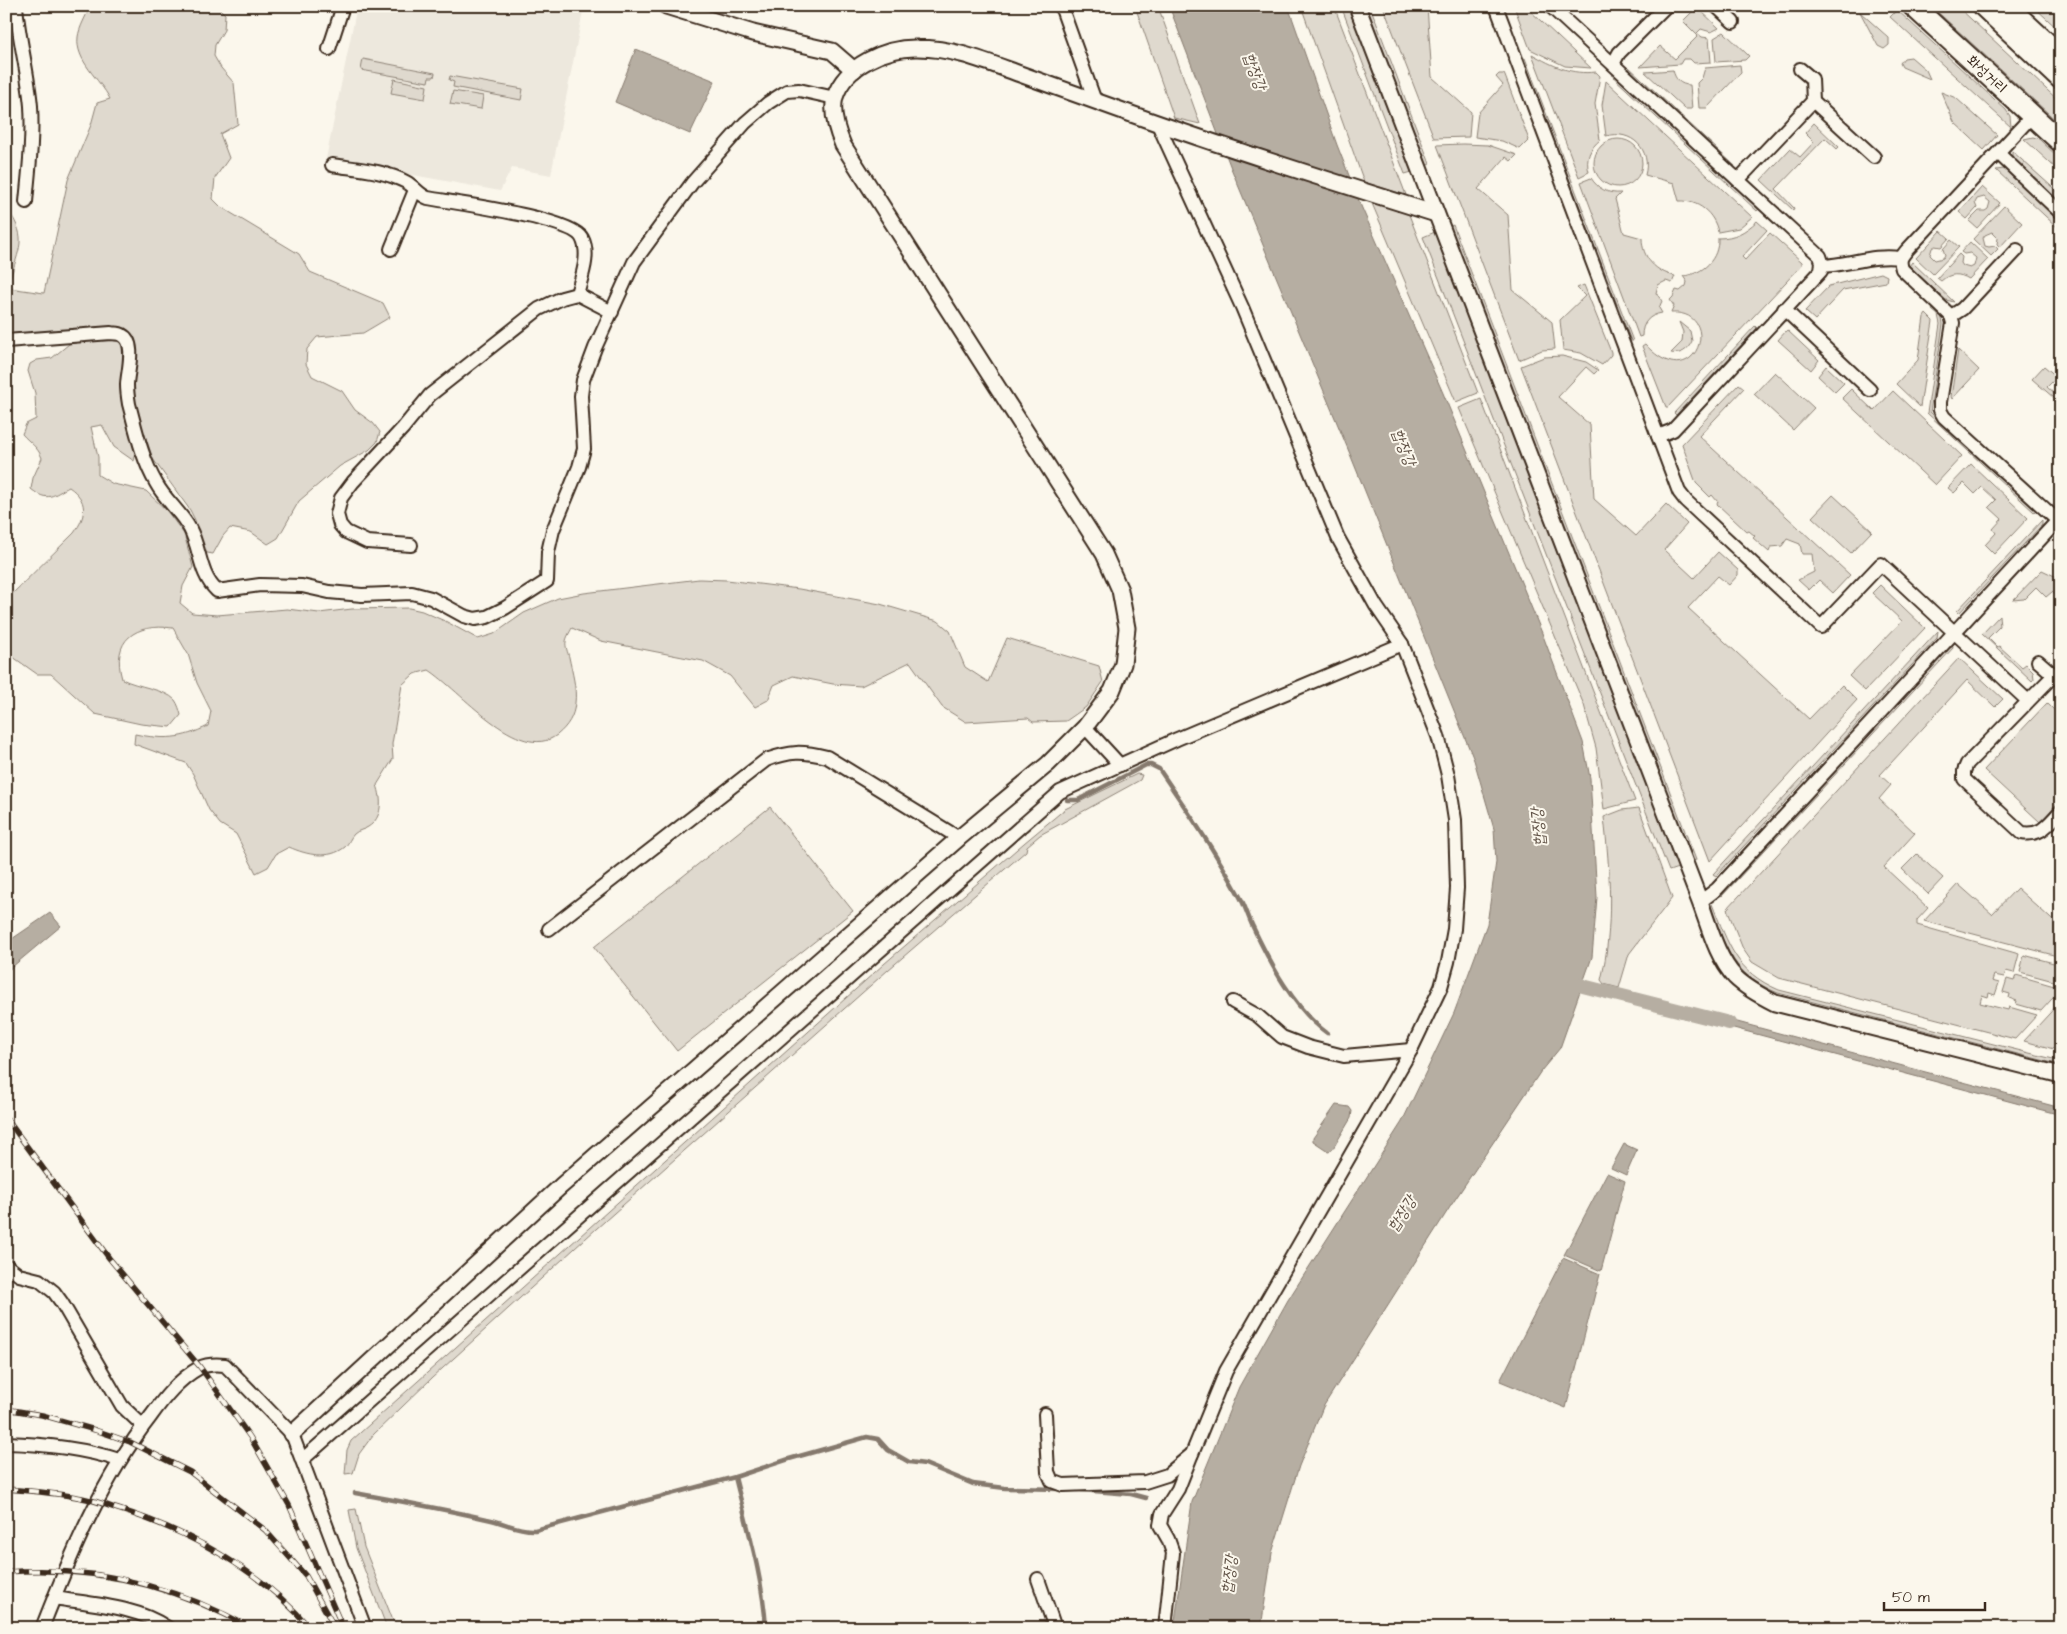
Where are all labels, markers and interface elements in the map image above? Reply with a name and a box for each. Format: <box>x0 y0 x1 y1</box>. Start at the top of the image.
water label: 합장강 <box>1238 49 1273 95</box>
street label: 화성거리 <box>1962 50 2011 99</box>
water label: 합장강 <box>1387 425 1422 471</box>
water label: 합장강 <box>1525 805 1551 847</box>
water label: 합장강 <box>1382 1190 1423 1236</box>
water label: 합장강 <box>1216 1552 1243 1595</box>
scale bar <box>1884 1579 1986 1611</box>
text: 50 m <box>1892 1587 1930 1608</box>

